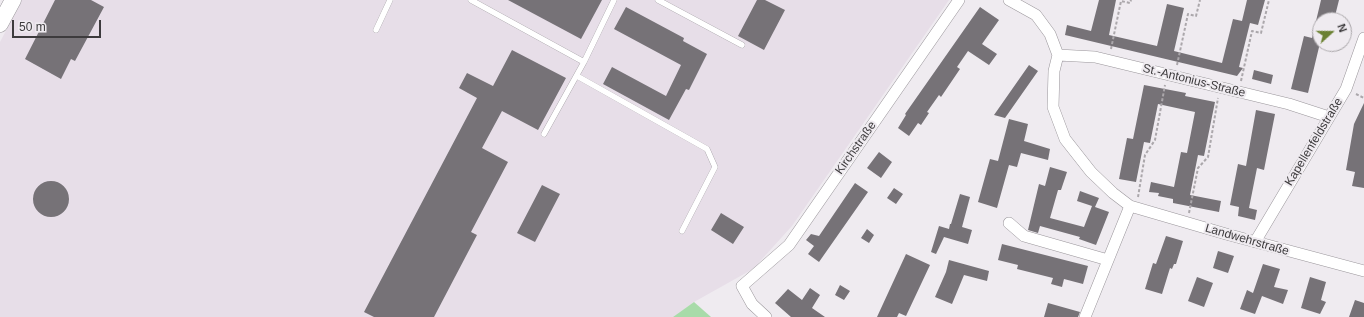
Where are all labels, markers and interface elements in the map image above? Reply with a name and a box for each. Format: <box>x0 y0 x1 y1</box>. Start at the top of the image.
scale bar <box>14 12 103 38</box>
north arrow <box>1312 12 1352 52</box>
text: 50 m <box>19 20 46 34</box>
text: N <box>1335 22 1349 34</box>
street label: St.-Antonius-Straße <box>1141 61 1247 101</box>
street label: Kapellenfeldstraße <box>1282 95 1346 189</box>
street label: Kirchstraße <box>833 119 879 177</box>
street label: Landwehrstraße <box>1203 221 1291 259</box>

